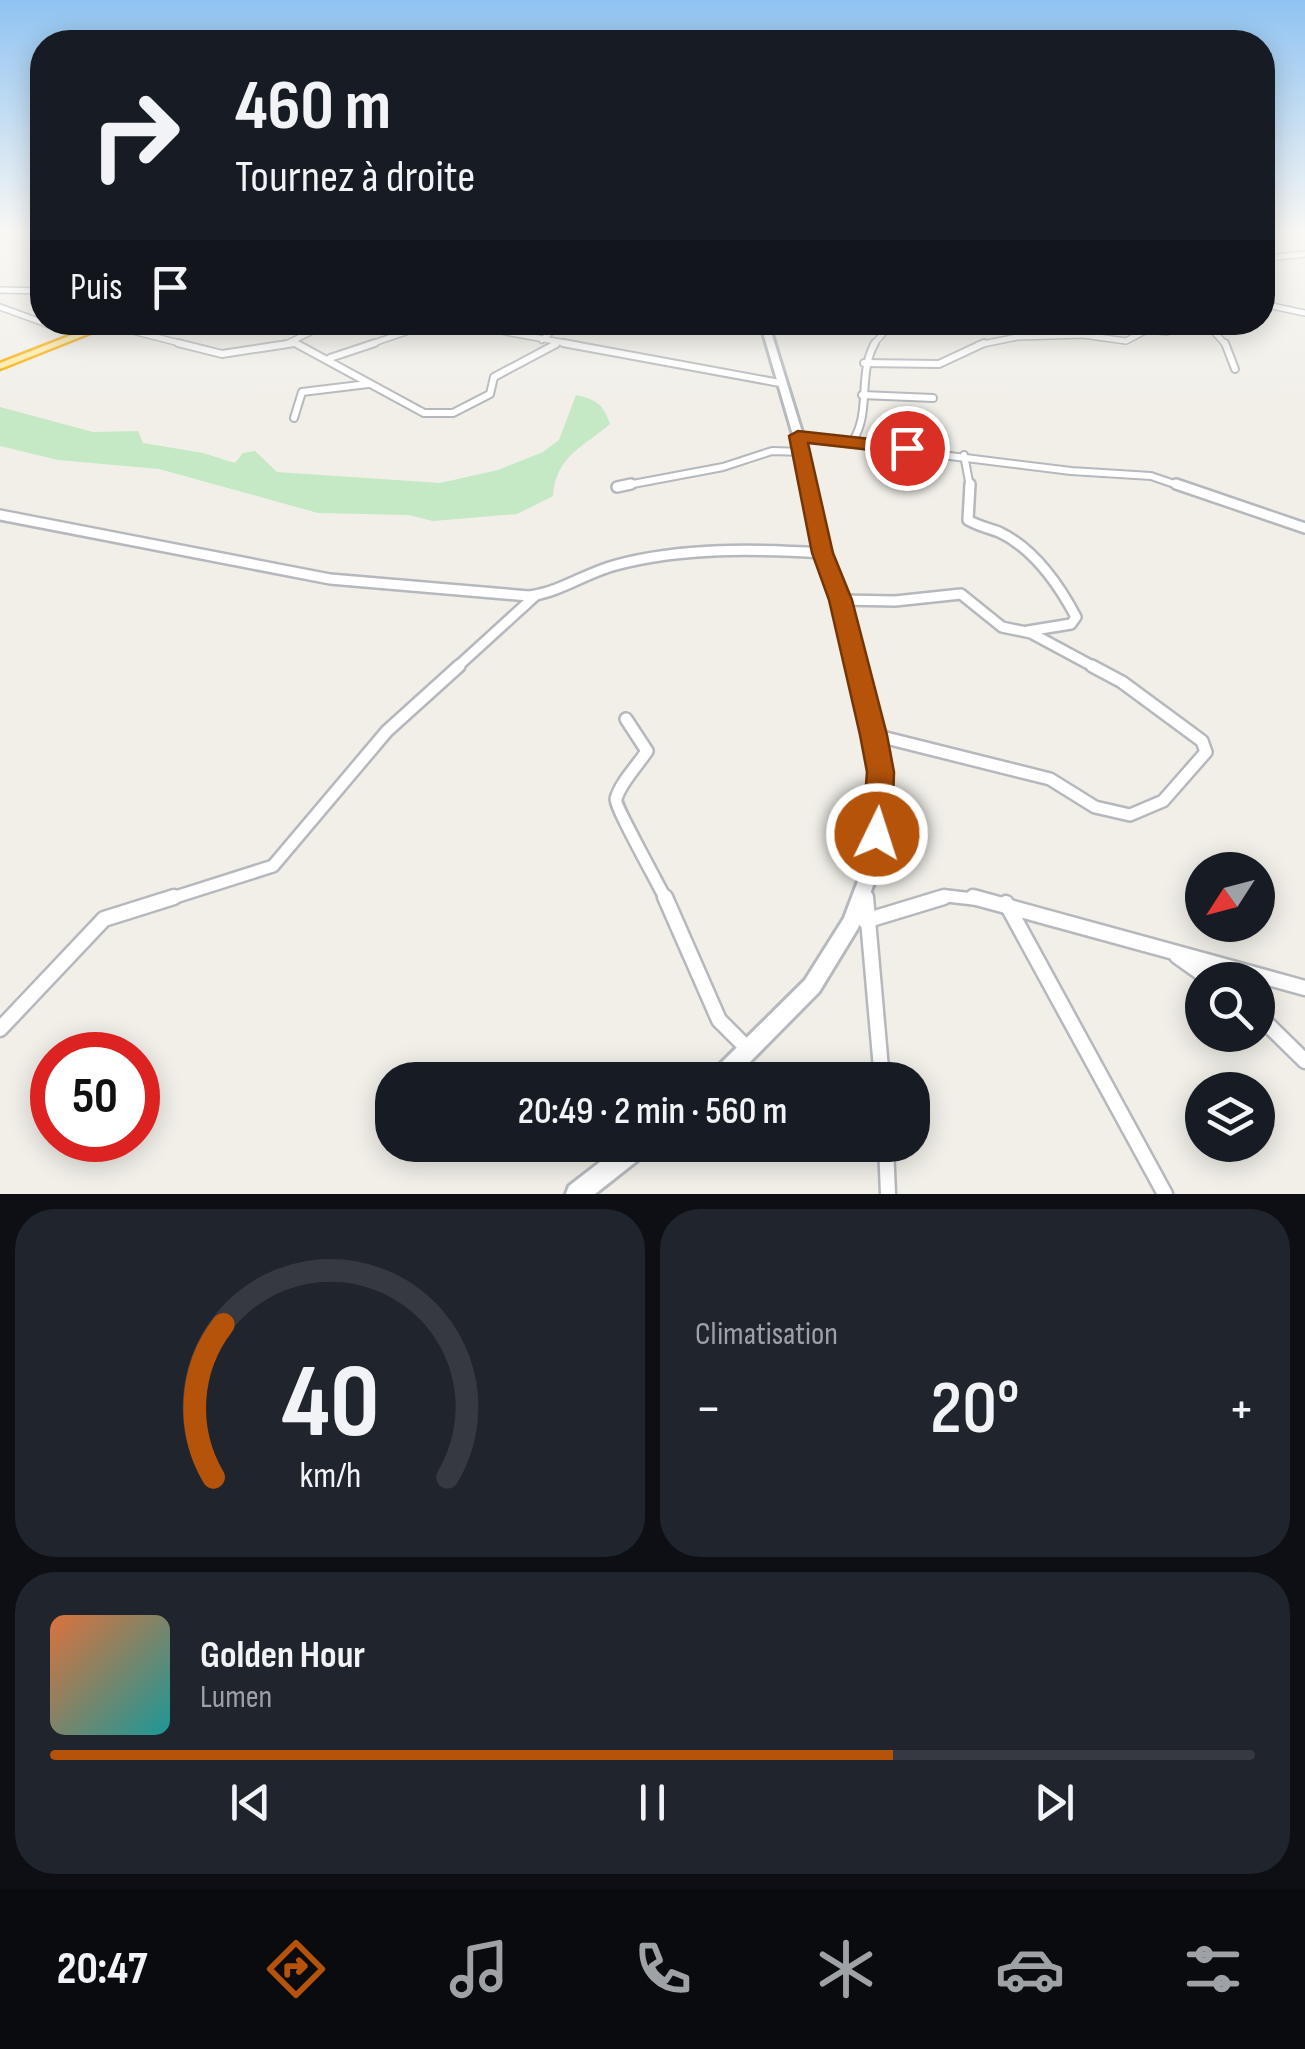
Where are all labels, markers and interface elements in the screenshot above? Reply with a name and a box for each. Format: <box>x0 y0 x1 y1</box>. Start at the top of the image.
text: 460 m <box>235 65 391 149</box>
icon: right <box>70 70 200 200</box>
text: Tournez à droite <box>235 150 475 205</box>
icon: arrive <box>143 260 198 315</box>
text: Puis <box>70 265 123 310</box>
pin <box>865 406 950 491</box>
icon: arrive <box>880 421 935 476</box>
position arrow <box>825 782 929 886</box>
north arrow <box>1185 852 1275 942</box>
map controls <box>1185 852 1275 1162</box>
button: search <box>1185 962 1275 1052</box>
speed limit sign: 50 <box>30 1032 160 1162</box>
button: layers <box>1185 1072 1275 1162</box>
text: 20:49 · 2 min · 560 m <box>518 1089 787 1134</box>
text: Climatisation <box>695 1315 838 1354</box>
text: 40 <box>281 1341 379 1466</box>
text: 20° <box>930 1364 1020 1455</box>
text: − <box>695 1376 722 1443</box>
text: + <box>1228 1376 1255 1443</box>
text: km/h <box>299 1455 361 1498</box>
text: Golden Hour <box>200 1633 365 1678</box>
text: Lumen <box>200 1678 272 1717</box>
icon: previous <box>223 1775 278 1830</box>
icon: pause <box>625 1775 680 1830</box>
icon: next <box>1027 1775 1082 1830</box>
icon: directions <box>261 1934 331 2004</box>
icon: music <box>444 1934 514 2004</box>
icon: phone <box>628 1934 698 2004</box>
icon: climate <box>811 1934 881 2004</box>
icon: car <box>995 1934 1065 2004</box>
icon: filters <box>1178 1934 1248 2004</box>
text: 20:47 <box>57 1942 147 1997</box>

